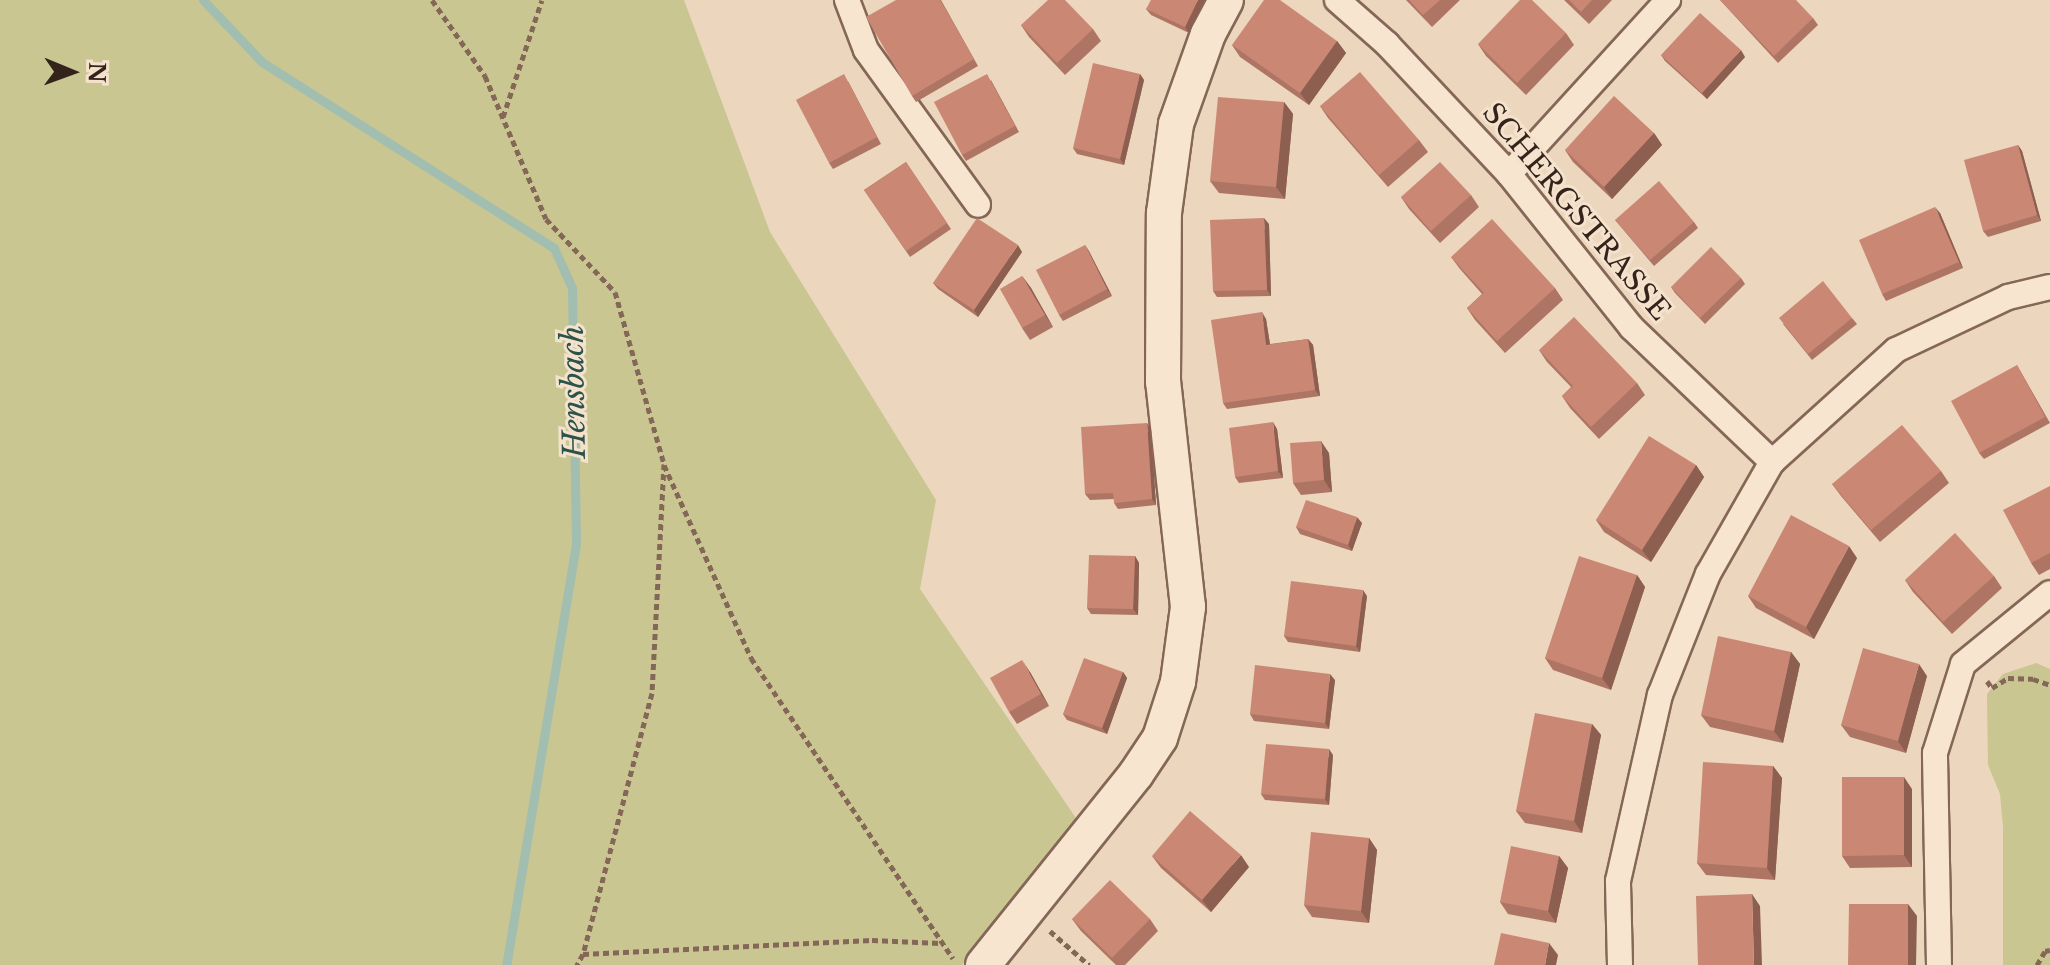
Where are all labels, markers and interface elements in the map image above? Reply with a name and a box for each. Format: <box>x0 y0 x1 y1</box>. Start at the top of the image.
north arrow <box>32 32 112 112</box>
text: N <box>83 62 110 83</box>
street label: SCHERGSTRASSE <box>1475 97 1677 327</box>
water label: Hensbach <box>555 325 593 459</box>

